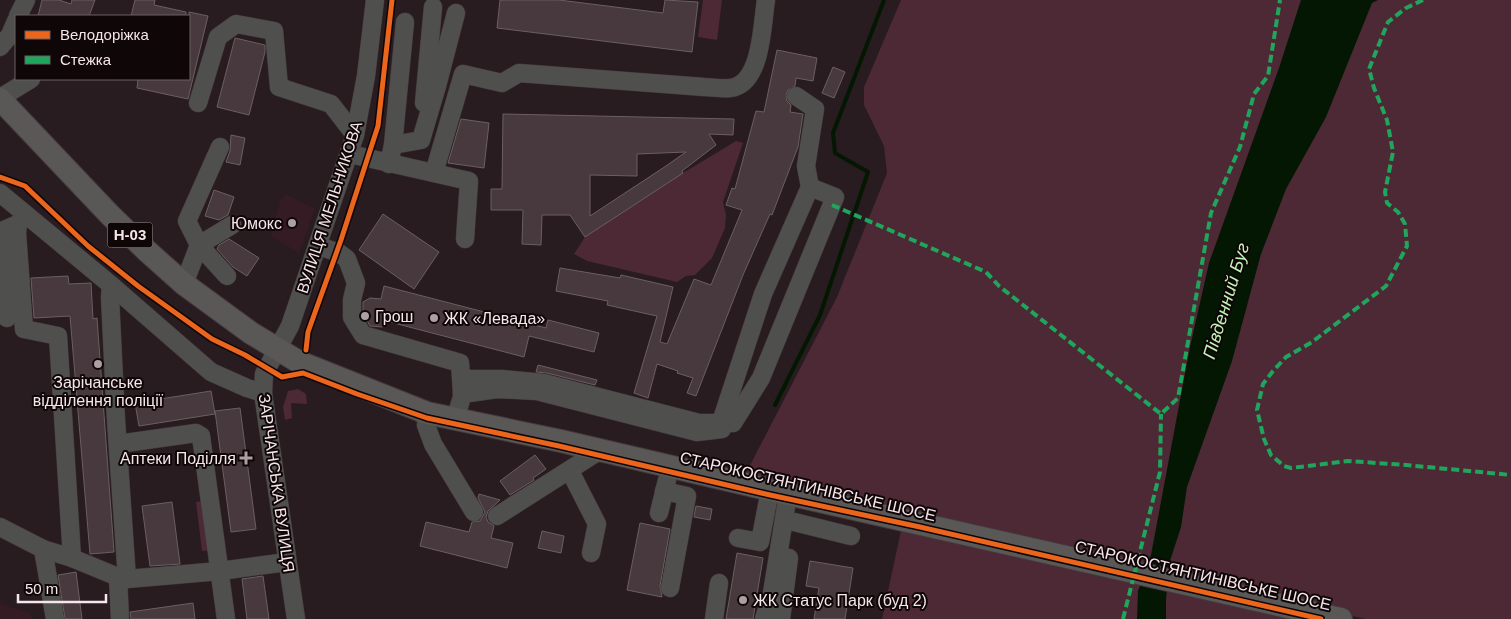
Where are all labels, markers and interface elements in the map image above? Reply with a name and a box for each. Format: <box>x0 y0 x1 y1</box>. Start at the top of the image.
legend <box>15 15 190 80</box>
text: Велодоріжка <box>60 26 149 43</box>
text: Стежка <box>60 51 112 68</box>
street label: ВУЛИЦЯ МЕЛЬНИКОВА <box>294 119 365 295</box>
place label: Юмокс <box>231 215 282 232</box>
marker: Юмокс <box>286 217 298 229</box>
road number: Н-03 <box>108 222 152 248</box>
water label: Південний Буг <box>1199 241 1253 361</box>
place label: Грош <box>375 308 413 325</box>
marker: Грош <box>359 310 371 322</box>
place label: ЖК «Левада» <box>444 310 545 327</box>
marker: ЖК «Левада» <box>428 312 440 324</box>
marker: Зарічанське відділення поліції <box>92 358 104 370</box>
place label: Зарічанське відділення поліції <box>33 374 164 409</box>
street label: ЗАРІЧАНСЬКА ВУЛИЦЯ <box>256 393 297 573</box>
street label: СТАРОКОСТЯНТИНІВСЬКЕ ШОСЕ <box>678 449 937 524</box>
place label: Аптеки Поділля <box>120 450 236 467</box>
marker: Аптеки Поділля <box>240 452 252 464</box>
street label: СТАРОКОСТЯНТИНІВСЬКЕ ШОСЕ <box>1073 538 1332 613</box>
scale bar <box>18 572 105 604</box>
text: 50 m <box>25 580 58 597</box>
place label: ЖК Статус Парк (буд 2) <box>753 592 927 609</box>
marker: ЖК Статус Парк (буд 2) <box>737 594 749 606</box>

